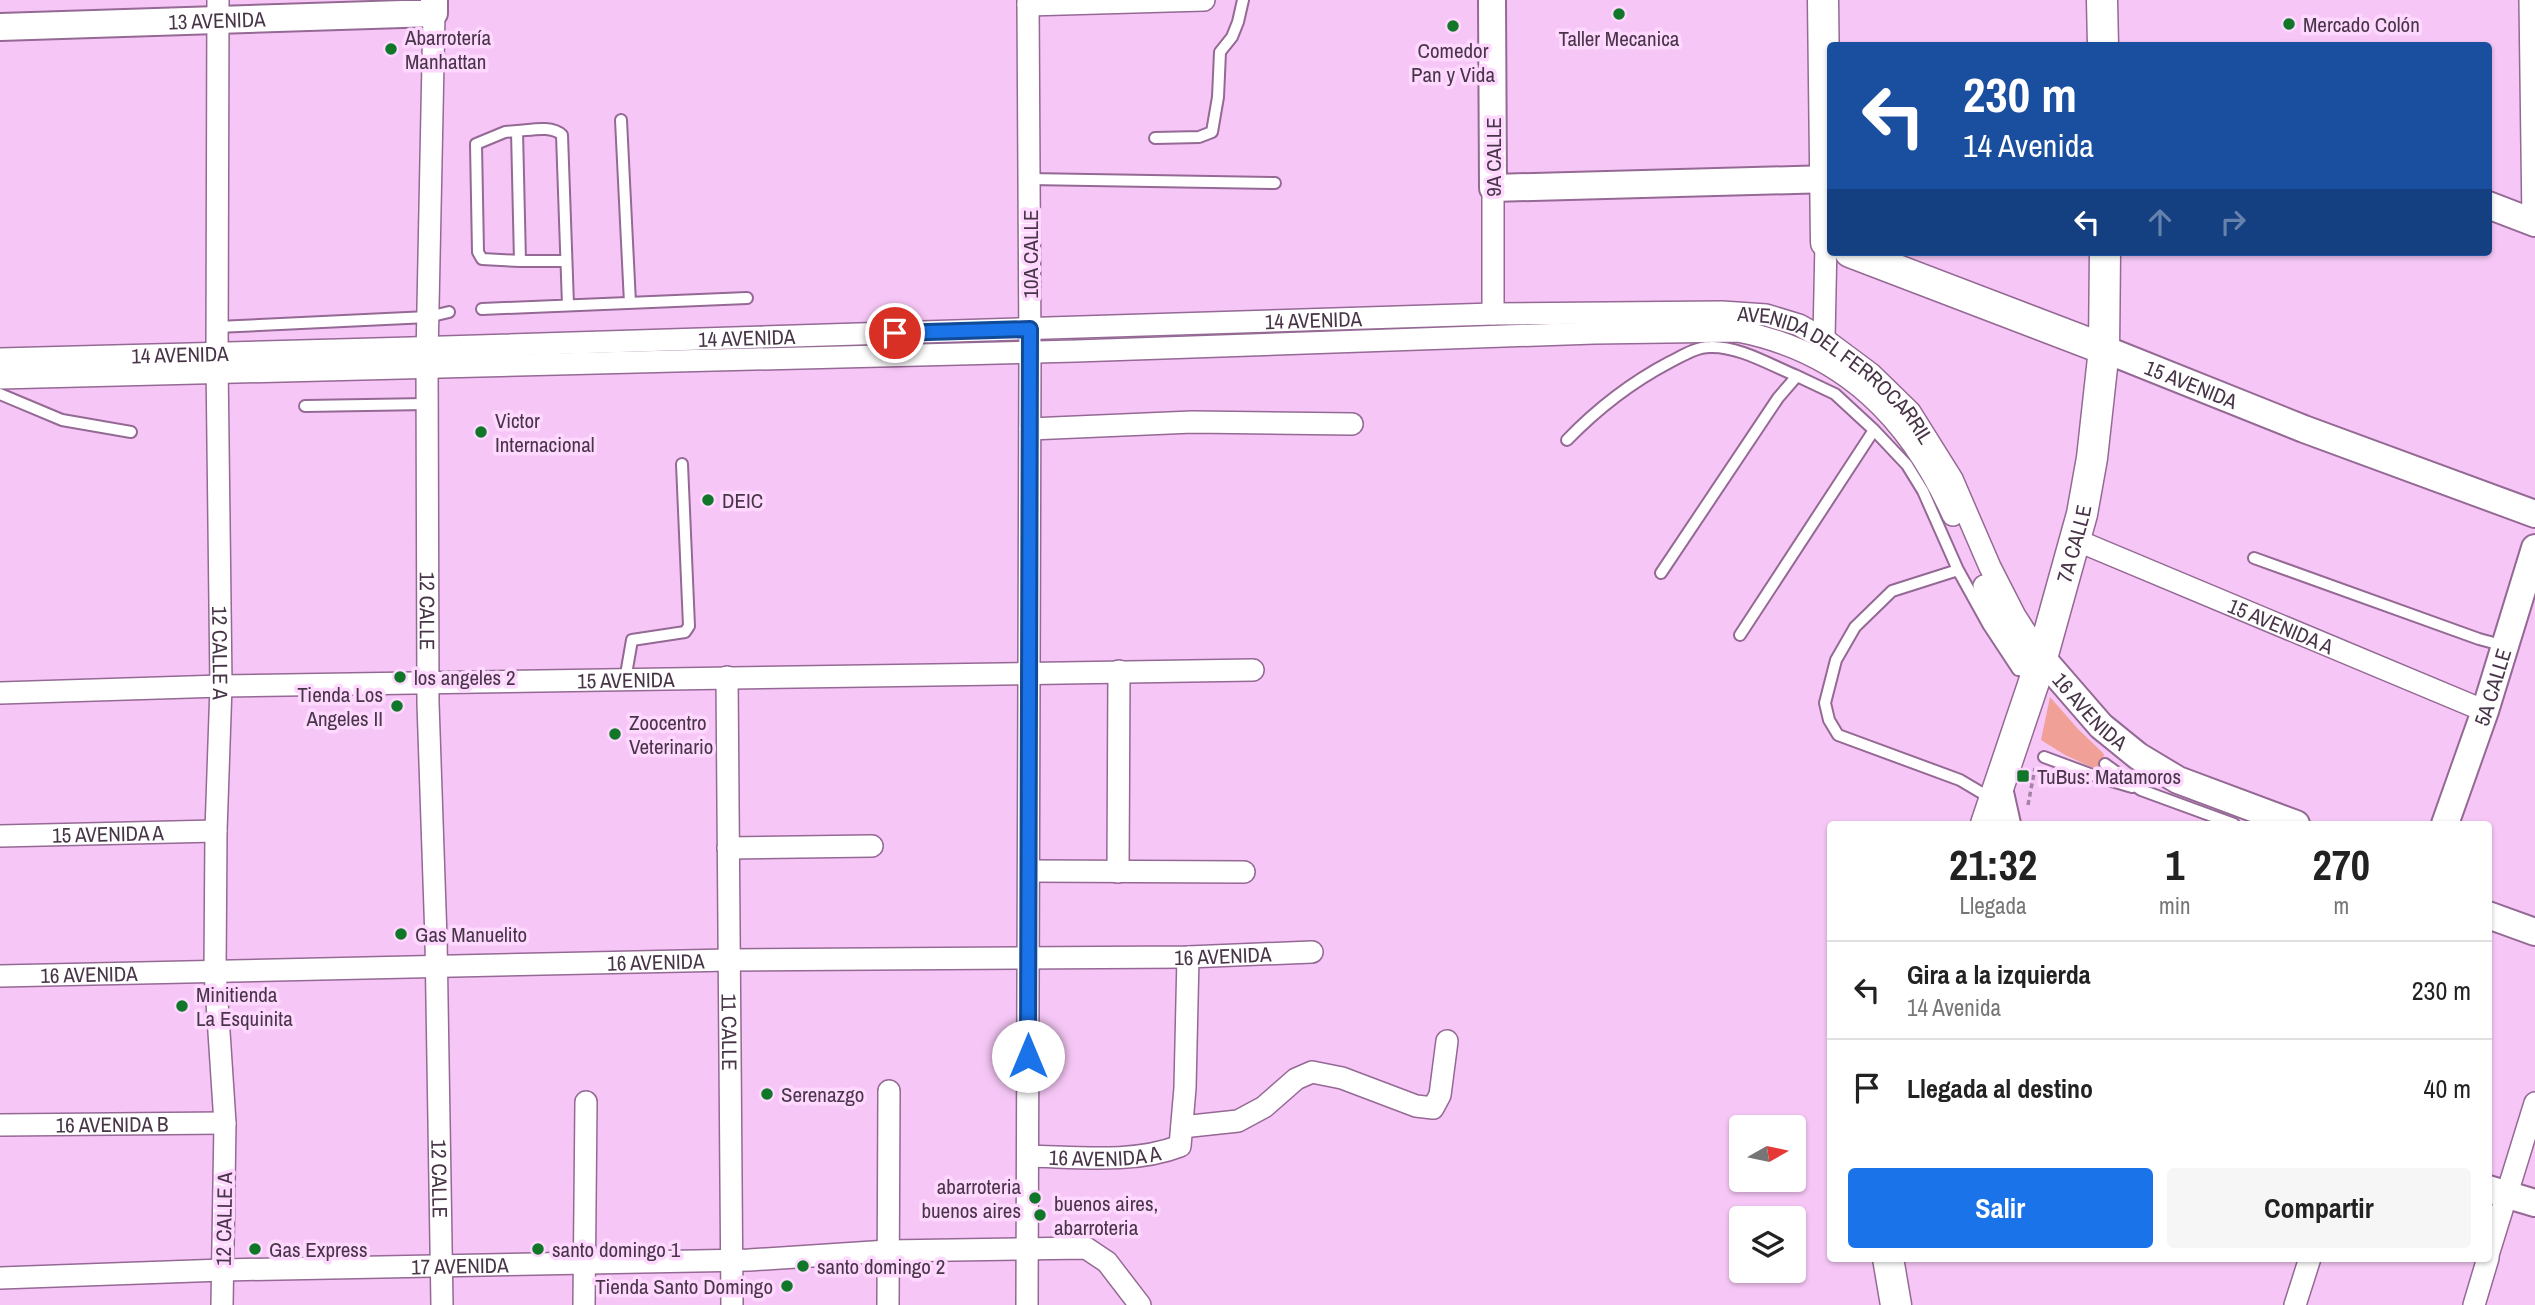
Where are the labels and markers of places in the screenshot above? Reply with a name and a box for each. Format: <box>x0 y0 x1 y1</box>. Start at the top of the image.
marker: Taller Mecanica <box>1611 6 1627 22</box>
place label: Mercado Colón <box>2303 10 2420 39</box>
marker: Mercado Colón <box>2281 16 2297 32</box>
marker: Comedor Pan y Vida <box>1445 18 1461 34</box>
place label: Abarrotería Manhattan <box>404 23 492 76</box>
place label: Taller Mecanica <box>1559 24 1680 53</box>
place label: Comedor Pan y Vida <box>1411 36 1495 89</box>
marker: Abarrotería Manhattan <box>383 41 399 57</box>
pin <box>865 303 925 363</box>
place label: Victor Internacional <box>495 406 595 459</box>
marker: Victor Internacional <box>473 424 489 440</box>
place label: DEIC <box>722 486 763 515</box>
marker: DEIC <box>700 492 716 508</box>
place label: los angeles 2 <box>414 663 515 692</box>
marker: los angeles 2 <box>392 669 408 685</box>
place label: Tienda Los Angeles II <box>297 680 383 733</box>
marker: Tienda Los Angeles II <box>389 698 405 714</box>
place label: Zoocentro Veterinario <box>629 708 713 761</box>
marker: Zoocentro Veterinario <box>607 726 623 742</box>
place label: TuBus: Matamoros <box>2037 762 2181 791</box>
marker: TuBus: Matamoros <box>2015 768 2031 784</box>
place label: Gas Manuelito <box>415 920 527 949</box>
marker: Gas Manuelito <box>393 926 409 942</box>
place label: Minitienda La Esquinita <box>196 980 293 1033</box>
marker: Minitienda La Esquinita <box>174 998 190 1014</box>
place label: Serenazgo <box>781 1080 864 1109</box>
marker: Serenazgo <box>759 1086 775 1102</box>
place label: abarroteria buenos aires <box>921 1172 1021 1225</box>
place label: buenos aires, abarroteria <box>1054 1189 1158 1242</box>
marker: abarroteria buenos aires <box>1027 1190 1043 1206</box>
marker: buenos aires, abarroteria <box>1032 1207 1048 1223</box>
place label: Gas Express <box>269 1235 368 1264</box>
place label: santo domingo 1 <box>552 1235 681 1264</box>
marker: Gas Express <box>247 1241 263 1257</box>
marker: santo domingo 1 <box>530 1241 546 1257</box>
place label: santo domingo 2 <box>817 1252 945 1281</box>
marker: santo domingo 2 <box>795 1258 811 1274</box>
place label: Tienda Santo Domingo <box>595 1272 773 1301</box>
marker: Tienda Santo Domingo <box>779 1278 795 1294</box>

